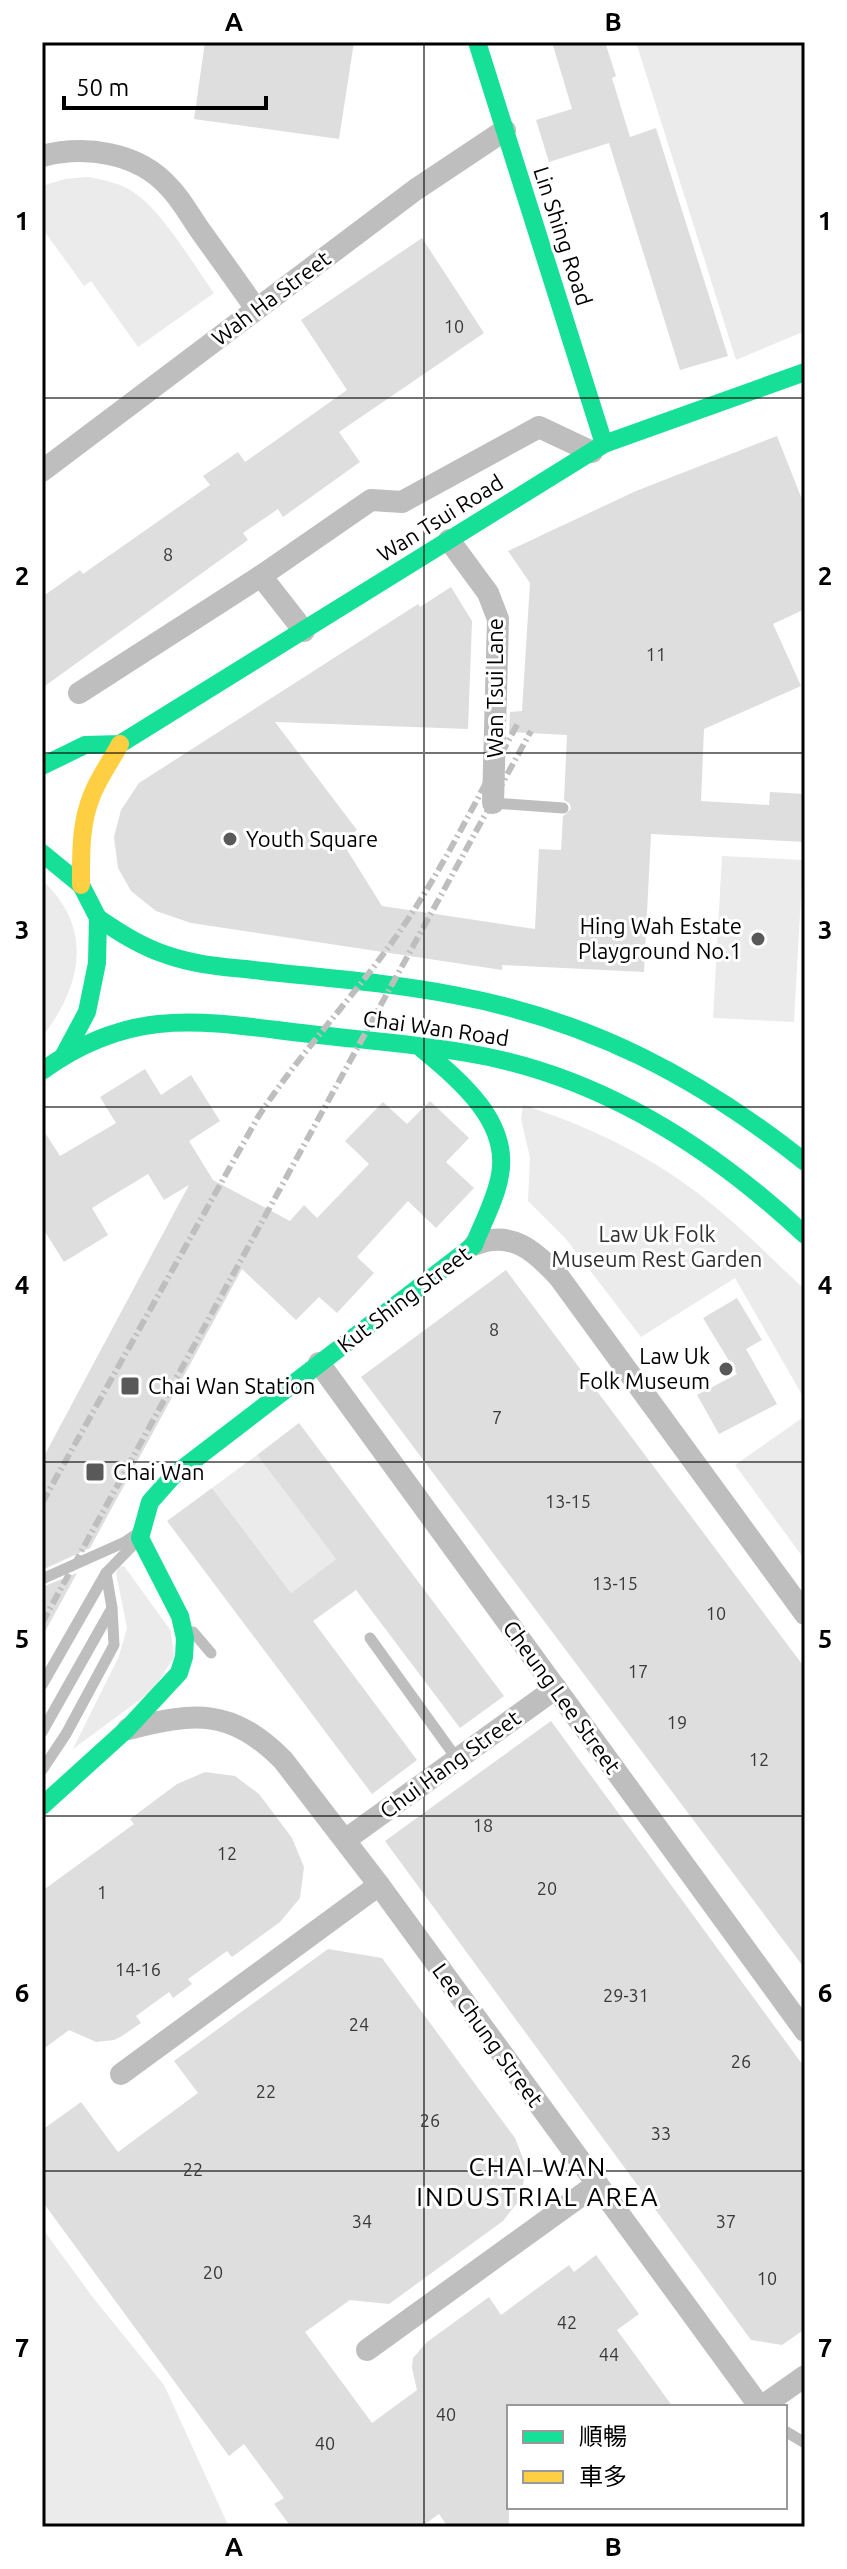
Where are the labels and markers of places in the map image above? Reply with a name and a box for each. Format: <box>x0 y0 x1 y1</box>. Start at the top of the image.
place label: Youth Square <box>246 826 378 851</box>
marker: Youth Square <box>221 830 239 848</box>
place label: Hing Wah Estate Playground No.1 <box>578 913 742 963</box>
marker: Hing Wah Estate Playground No.1 <box>749 930 767 948</box>
place label: Law Uk Folk Museum <box>579 1343 710 1393</box>
marker: Law Uk Folk Museum <box>717 1360 735 1378</box>
place label: Chai Wan Station <box>148 1373 315 1398</box>
marker: Chai Wan Station <box>119 1375 141 1397</box>
place label: Chai Wan <box>113 1459 205 1484</box>
marker: Chai Wan <box>84 1461 106 1483</box>

